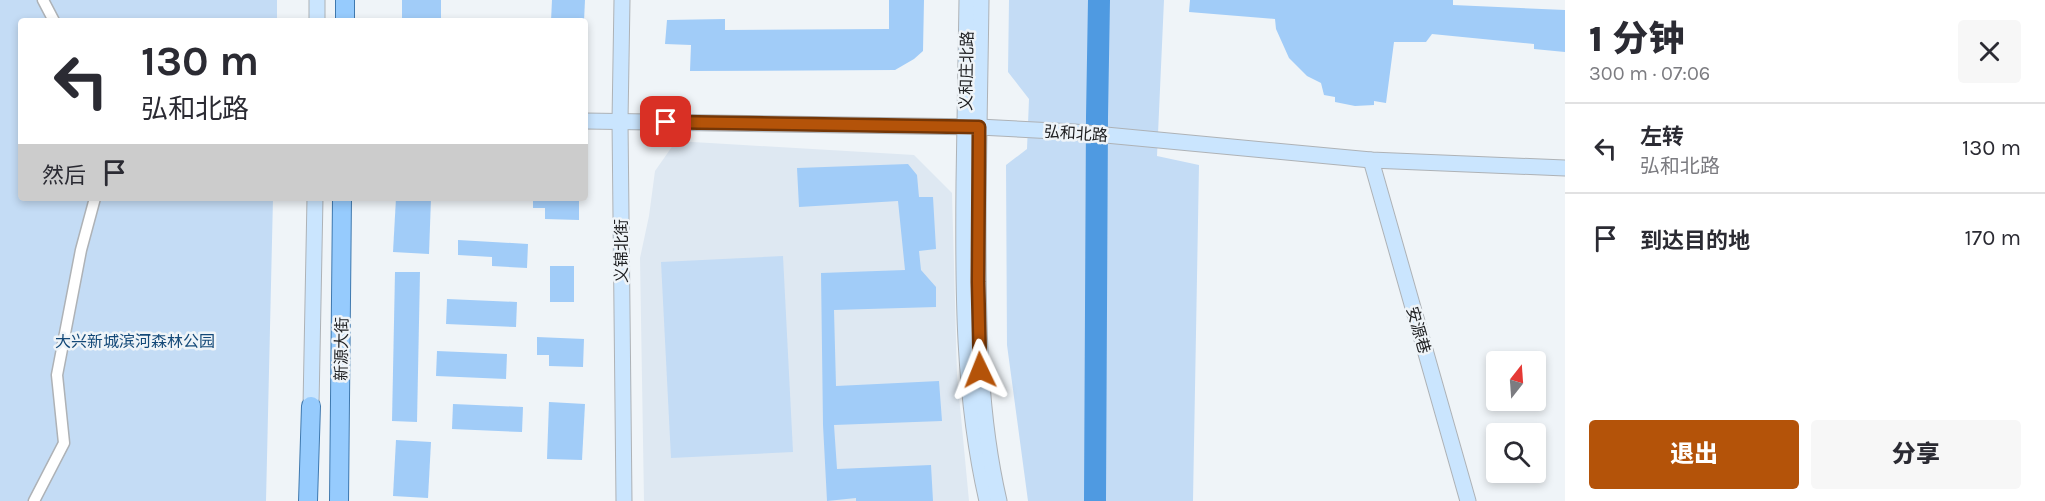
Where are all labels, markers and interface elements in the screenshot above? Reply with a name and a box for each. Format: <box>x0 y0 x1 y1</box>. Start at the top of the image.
text: 1 分钟 <box>1589 18 1685 60</box>
button: close <box>1958 20 2021 83</box>
street label: 义和庄北路 <box>956 31 977 111</box>
text: 130 m <box>141 36 259 86</box>
icon: left <box>42 42 120 120</box>
text: 300 m · 07:06 <box>1589 62 1710 85</box>
text: 弘和北路 <box>141 93 249 125</box>
pin <box>640 96 691 147</box>
icon: arrive <box>649 105 682 138</box>
street label: 弘和北路 <box>1043 122 1109 145</box>
text: 左转 <box>1640 124 1684 150</box>
icon: left <box>1589 132 1622 165</box>
text: 130 m <box>1962 135 2021 161</box>
text: 弘和北路 <box>1640 155 1720 178</box>
icon: arrive <box>98 156 131 189</box>
text: 然后 <box>42 163 86 189</box>
street label: 义锦北街 <box>612 219 631 283</box>
icon: arrive <box>1589 222 1622 255</box>
text: 170 m <box>1965 225 2021 251</box>
text: 到达目的地 <box>1640 228 1750 254</box>
street label: 安源巷 <box>1403 304 1434 356</box>
street label: 新源大街 <box>331 317 352 381</box>
park label: 大兴新城滨河森林公园 <box>55 332 215 351</box>
position arrow <box>948 338 1012 402</box>
north arrow <box>1486 351 1546 411</box>
map controls <box>1486 351 1546 483</box>
button: 退出 <box>1589 420 1799 489</box>
button: 分享 <box>1811 420 2021 489</box>
button: search <box>1486 423 1546 483</box>

